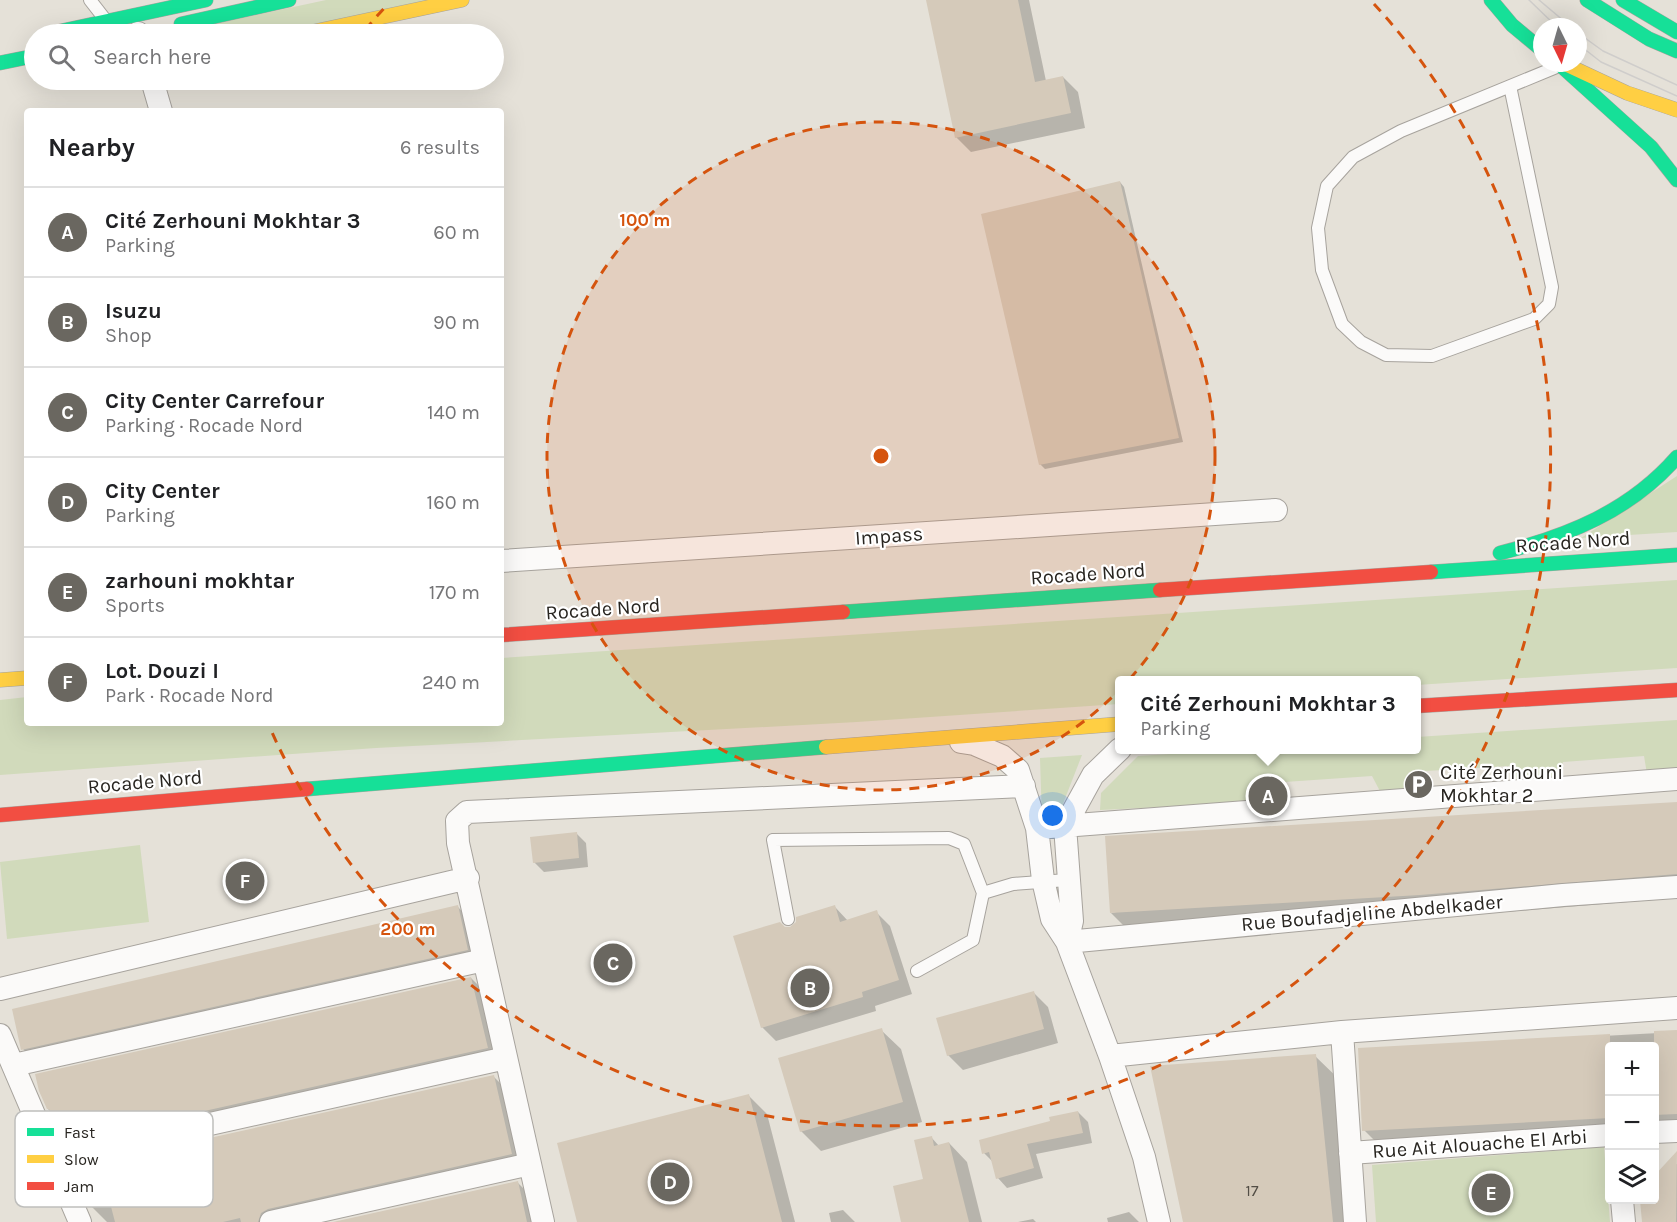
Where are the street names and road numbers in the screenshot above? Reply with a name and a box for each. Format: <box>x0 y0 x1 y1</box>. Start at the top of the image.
street label: Impass <box>854 522 924 550</box>
street label: Rocade Nord <box>1515 527 1631 557</box>
street label: Rocade Nord <box>1030 559 1146 589</box>
street label: Rocade Nord <box>545 594 661 624</box>
street label: Rocade Nord <box>87 766 203 798</box>
street label: Rue Boufadjeline Abdelkader <box>1240 890 1504 936</box>
street label: Rue Ait Alouache El Arbi <box>1372 1125 1588 1163</box>

